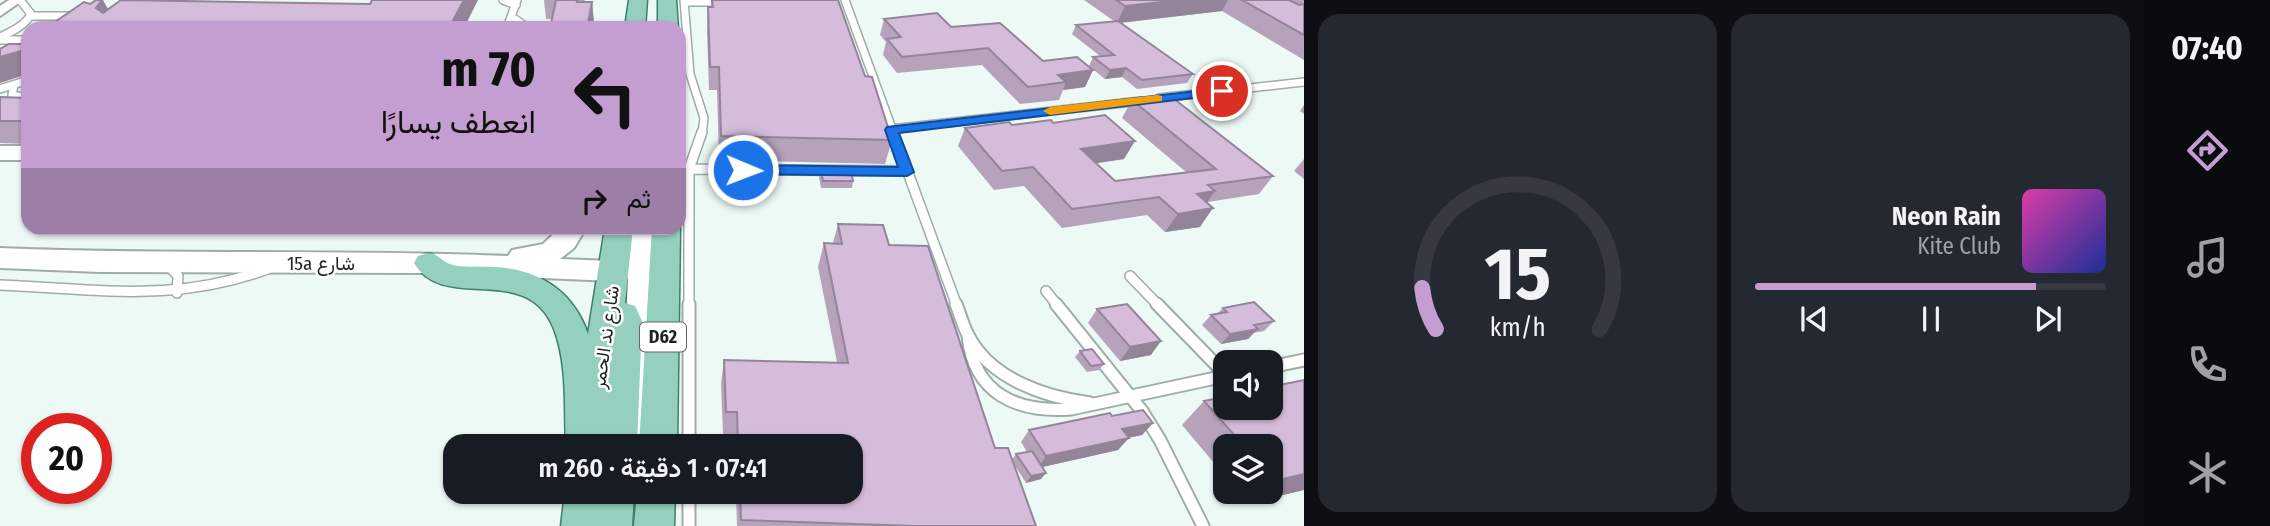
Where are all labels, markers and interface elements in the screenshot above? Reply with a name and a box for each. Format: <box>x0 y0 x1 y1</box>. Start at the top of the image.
text: 07:40 <box>2171 29 2243 67</box>
text: 70 m <box>441 40 536 99</box>
icon: left <box>560 49 651 140</box>
pin <box>1192 61 1252 121</box>
icon: arrive <box>1203 72 1241 110</box>
text: انعطف يسارًا <box>381 103 536 141</box>
icon: directions <box>2183 126 2232 175</box>
position arrow <box>706 133 780 207</box>
icon: right <box>575 182 613 220</box>
text: ثم <box>627 184 651 215</box>
text: Neon Rain <box>1892 201 2001 232</box>
text: 15 <box>1484 231 1551 318</box>
text: Kite Club <box>1917 232 2001 260</box>
icon: music <box>2183 233 2232 282</box>
street label: 15a شارع <box>287 252 355 276</box>
street label: شارع ند الحمر <box>587 284 625 391</box>
icon: previous <box>1795 300 1833 338</box>
icon: pause <box>1912 300 1950 338</box>
icon: next <box>2029 300 2067 338</box>
text: km/h <box>1490 313 1545 343</box>
road number: D62 <box>640 323 686 352</box>
icon: phone <box>2183 340 2232 389</box>
map controls <box>1213 350 1283 504</box>
button: sound <box>1213 350 1283 420</box>
speed limit sign: 20 <box>21 413 112 504</box>
button: layers <box>1213 434 1283 504</box>
icon: climate <box>2183 448 2232 497</box>
text: 07:41 · 1 دقيقة · 260 m <box>538 453 768 484</box>

